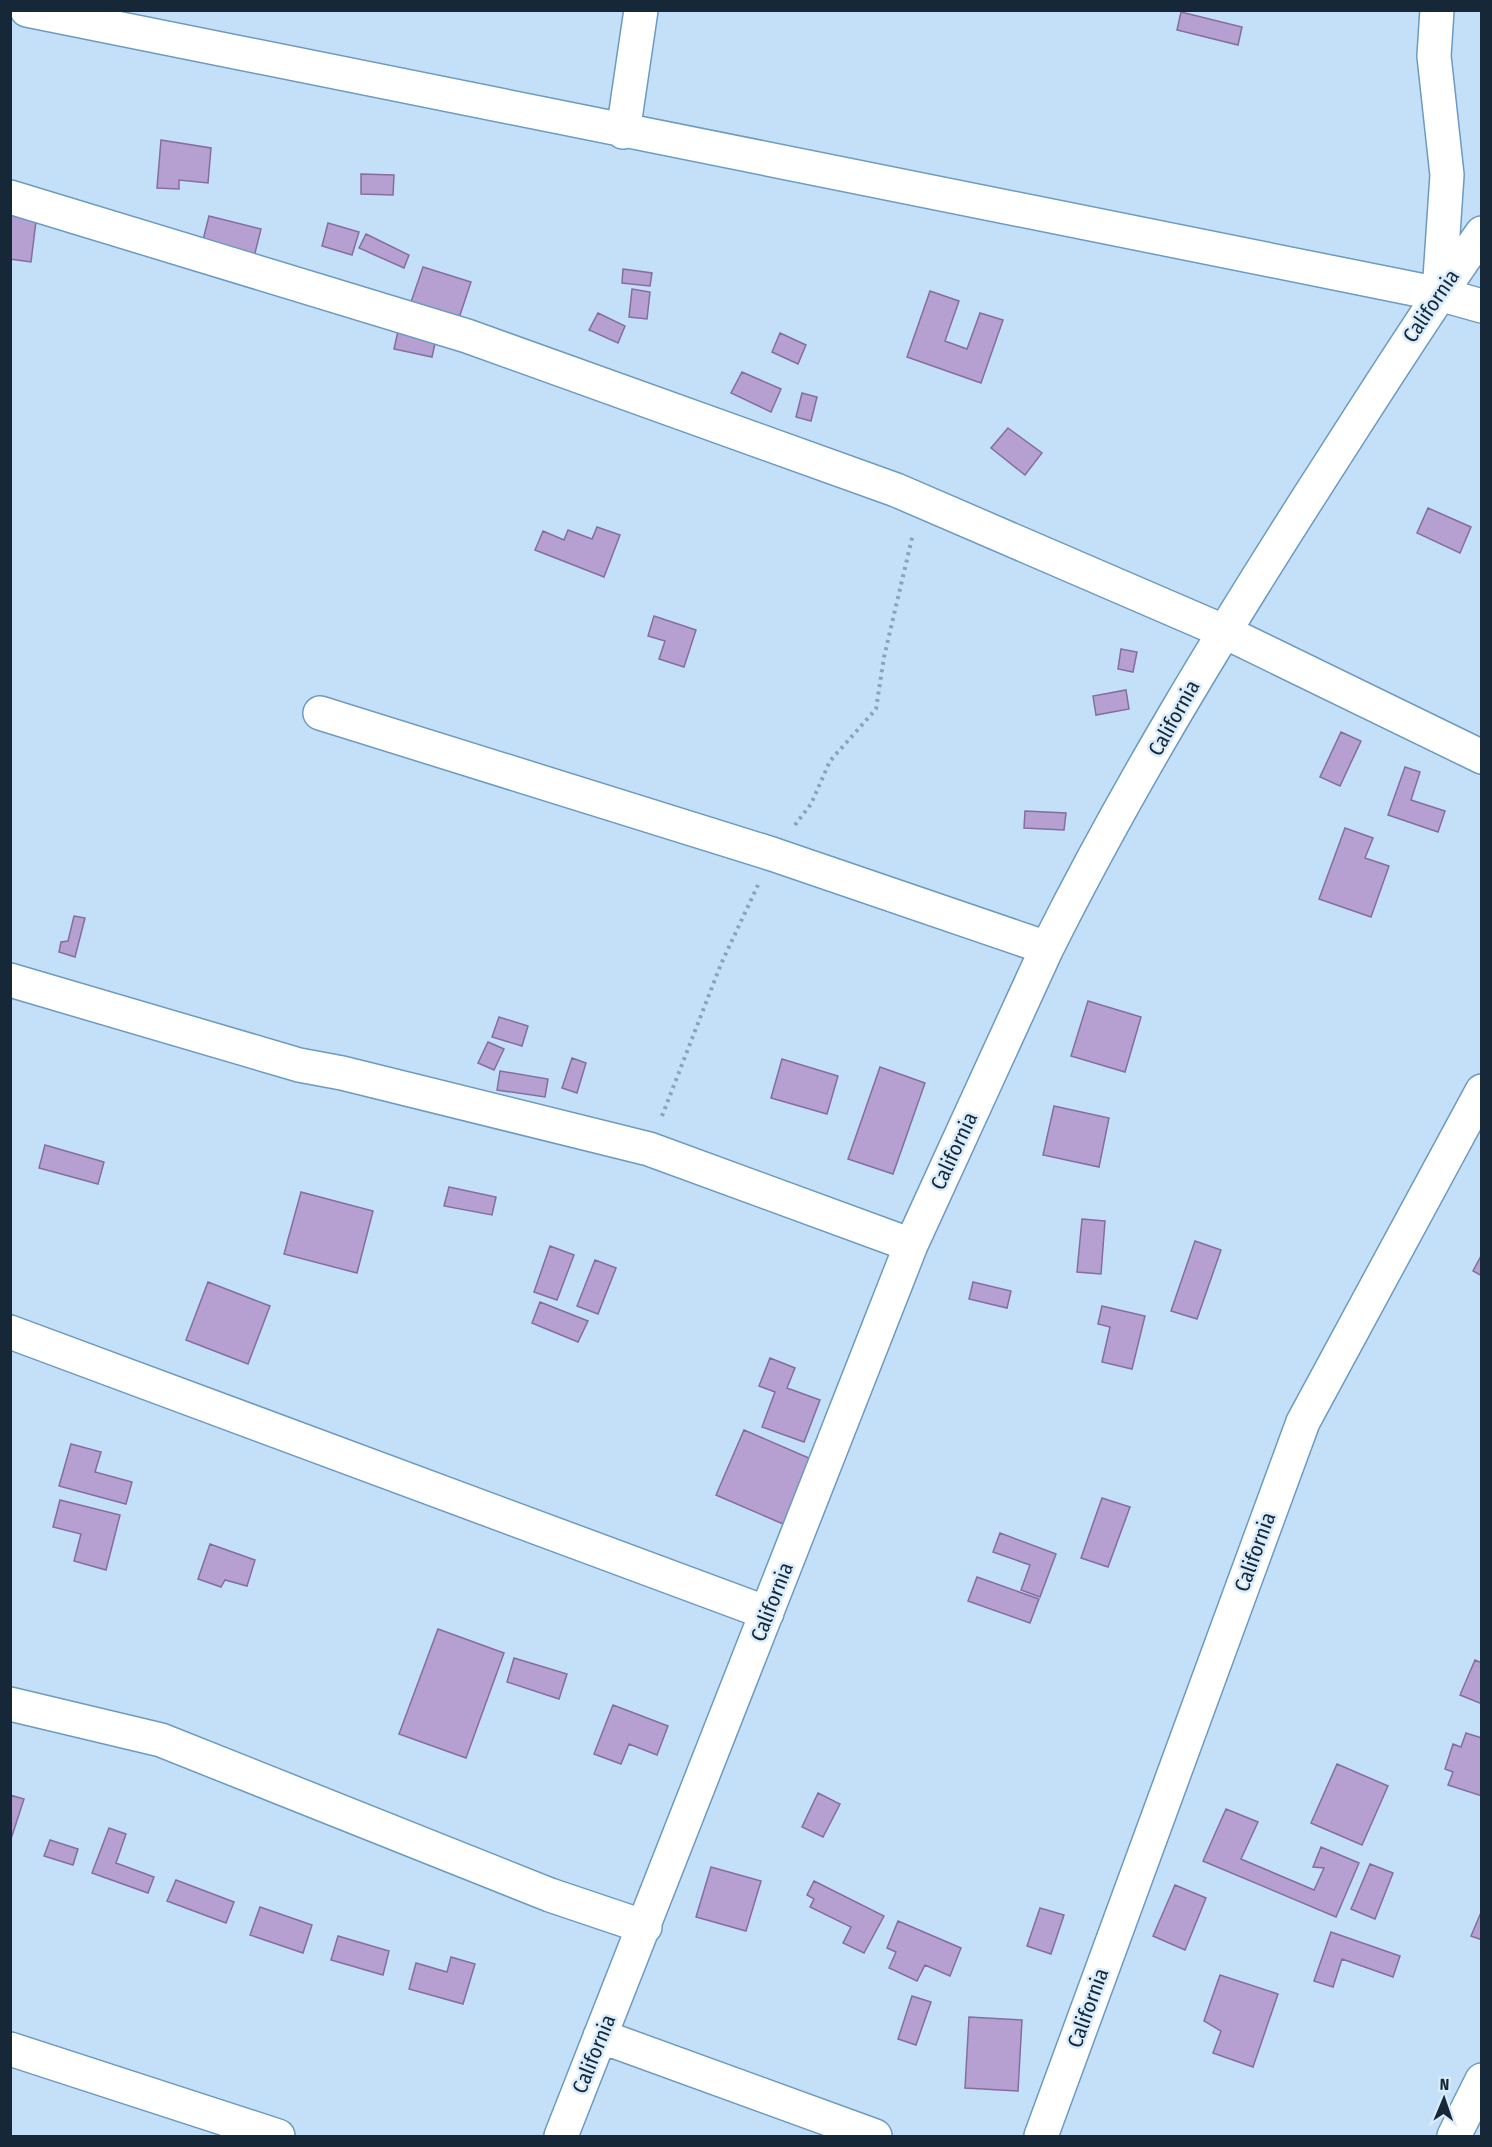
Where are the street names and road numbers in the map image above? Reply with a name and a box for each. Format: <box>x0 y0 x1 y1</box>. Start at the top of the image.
street label: California <box>1397 264 1465 348</box>
street label: California <box>1143 676 1205 760</box>
street label: California <box>925 1108 983 1194</box>
street label: California <box>1229 1509 1281 1595</box>
street label: California <box>745 1559 799 1645</box>
street label: California <box>1062 1965 1114 2051</box>
street label: California <box>566 2011 622 2097</box>

